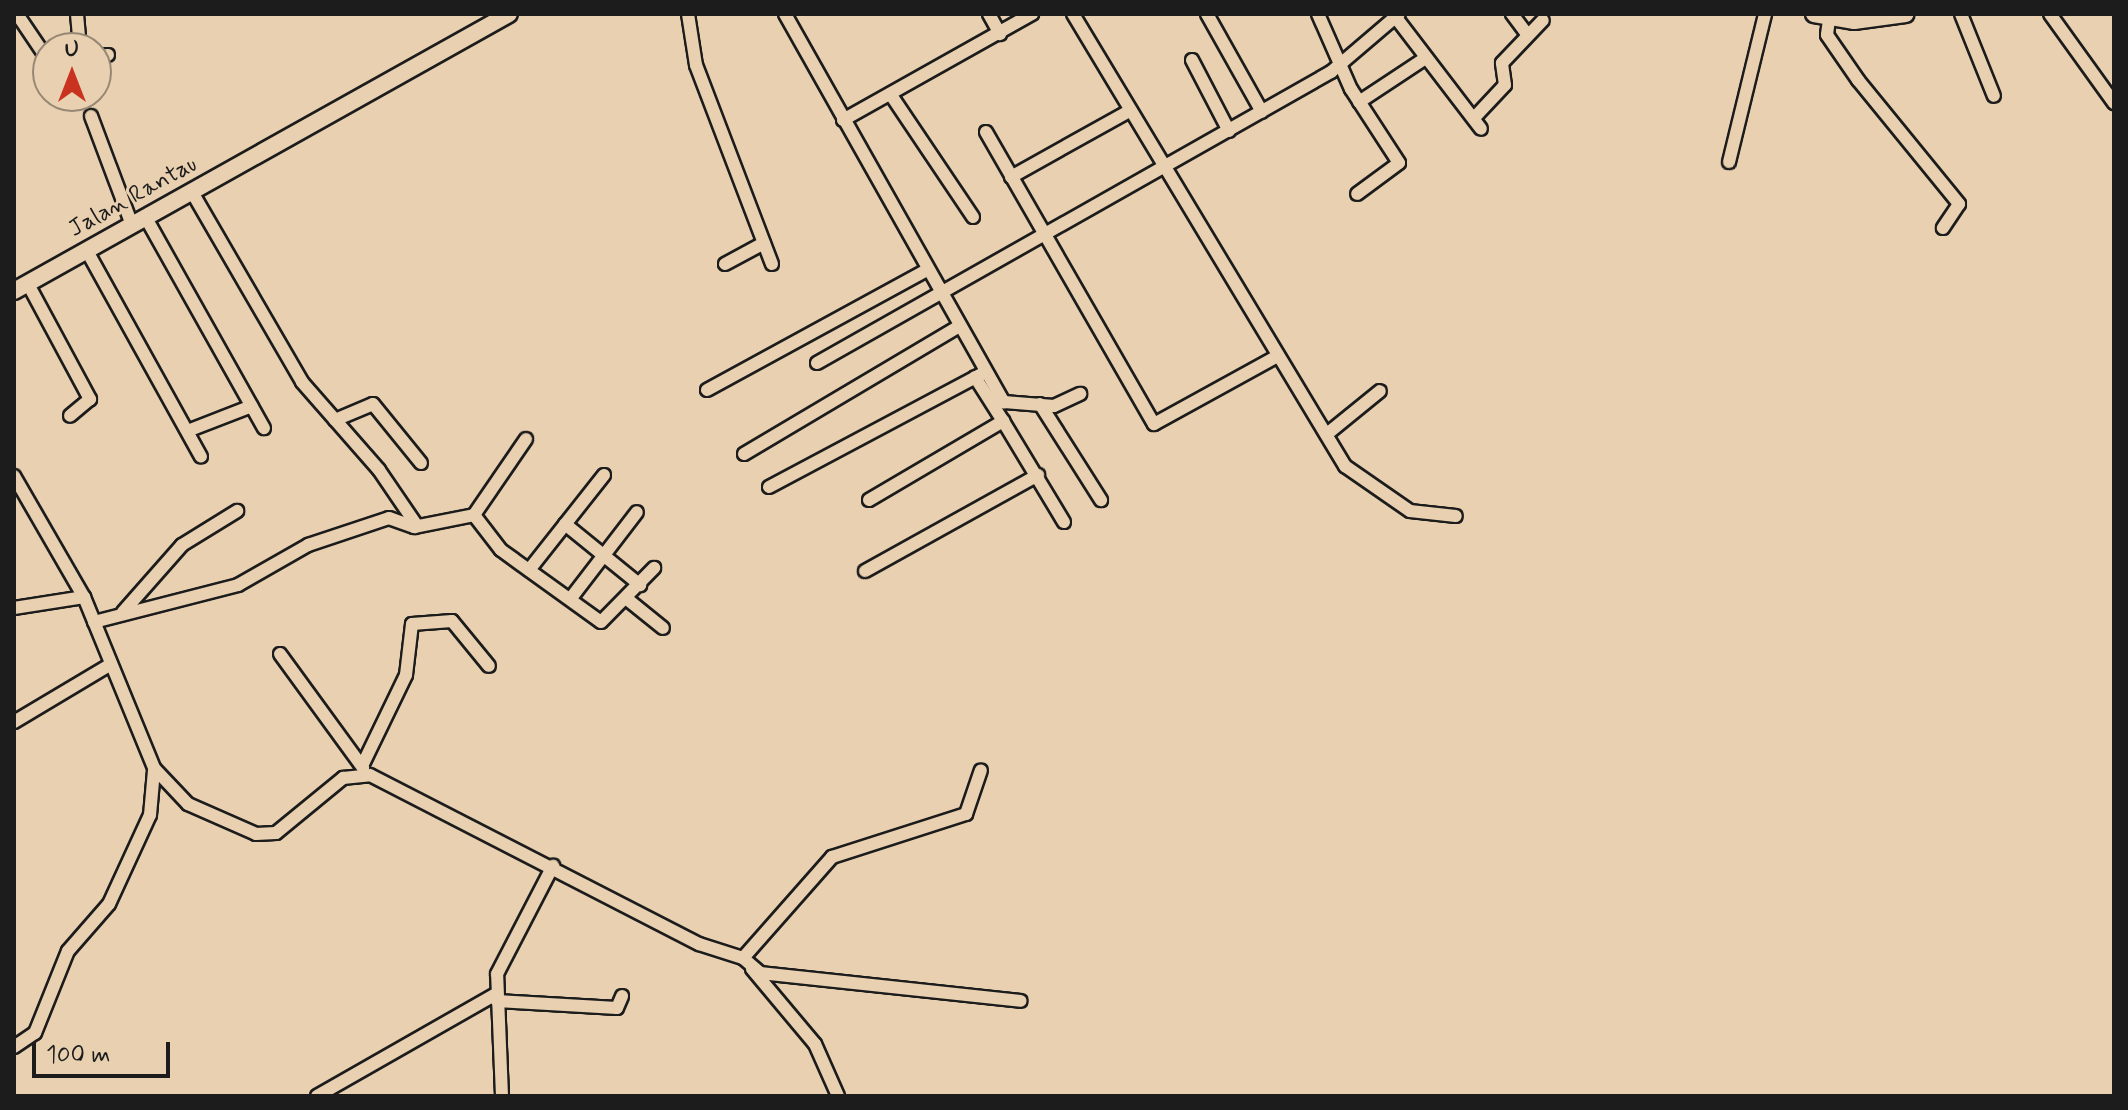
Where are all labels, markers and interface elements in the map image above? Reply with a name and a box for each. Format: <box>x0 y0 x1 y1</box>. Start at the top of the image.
north arrow <box>32 32 112 112</box>
text: U <box>65 36 79 64</box>
street label: Jalan Rantau <box>63 149 203 245</box>
scale bar <box>36 1026 174 1076</box>
text: 100 m <box>46 1040 110 1071</box>

